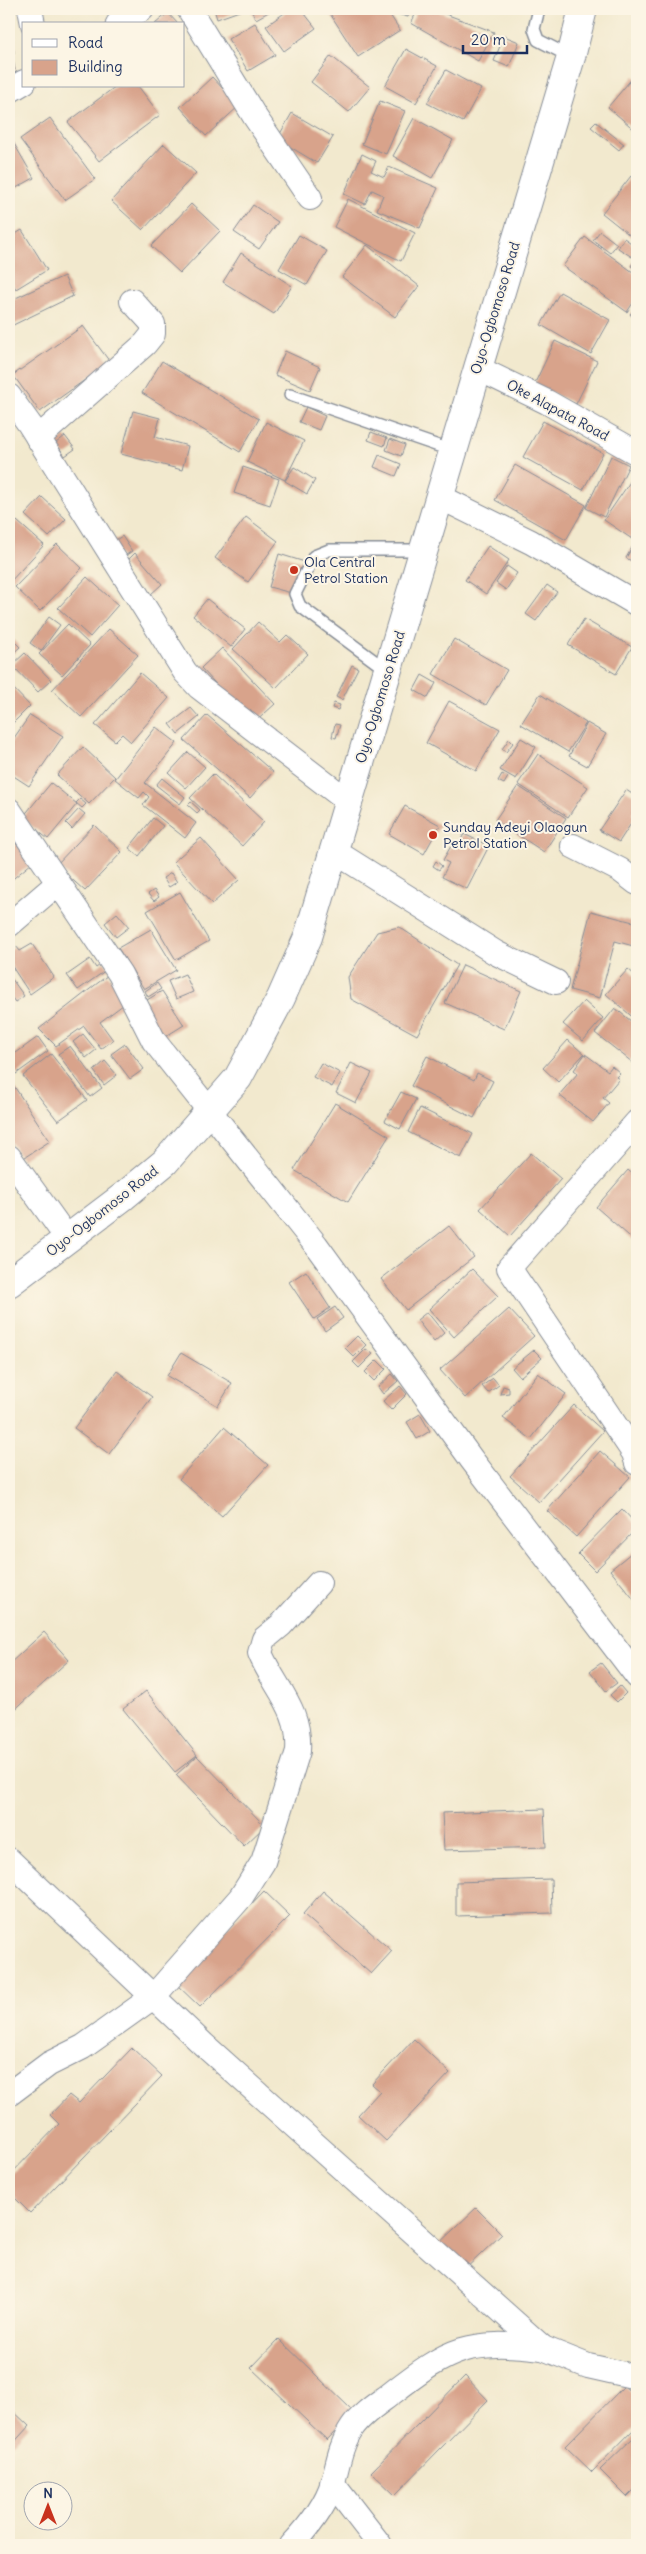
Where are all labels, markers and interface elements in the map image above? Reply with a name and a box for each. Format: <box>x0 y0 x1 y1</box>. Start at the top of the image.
legend <box>22 22 185 88</box>
scale bar <box>463 22 527 54</box>
text: 20 m <box>471 30 506 49</box>
text: Road <box>68 33 103 52</box>
text: Building <box>68 57 123 76</box>
street label: Oyo-Ogbomoso Road <box>466 240 524 376</box>
street label: Oke Alapata Road <box>504 375 612 445</box>
place label: Ola Central Petrol Station <box>304 553 388 587</box>
marker: Ola Central Petrol Station <box>288 564 300 576</box>
street label: Oyo-Ogbomoso Road <box>351 629 409 765</box>
place label: Sunday Adeyi Olaogun Petrol Station <box>443 818 587 852</box>
marker: Sunday Adeyi Olaogun Petrol Station <box>427 829 439 841</box>
street label: Oyo-Ogbomoso Road <box>42 1162 162 1260</box>
north arrow <box>22 2482 72 2532</box>
text: N <box>43 2484 53 2502</box>

